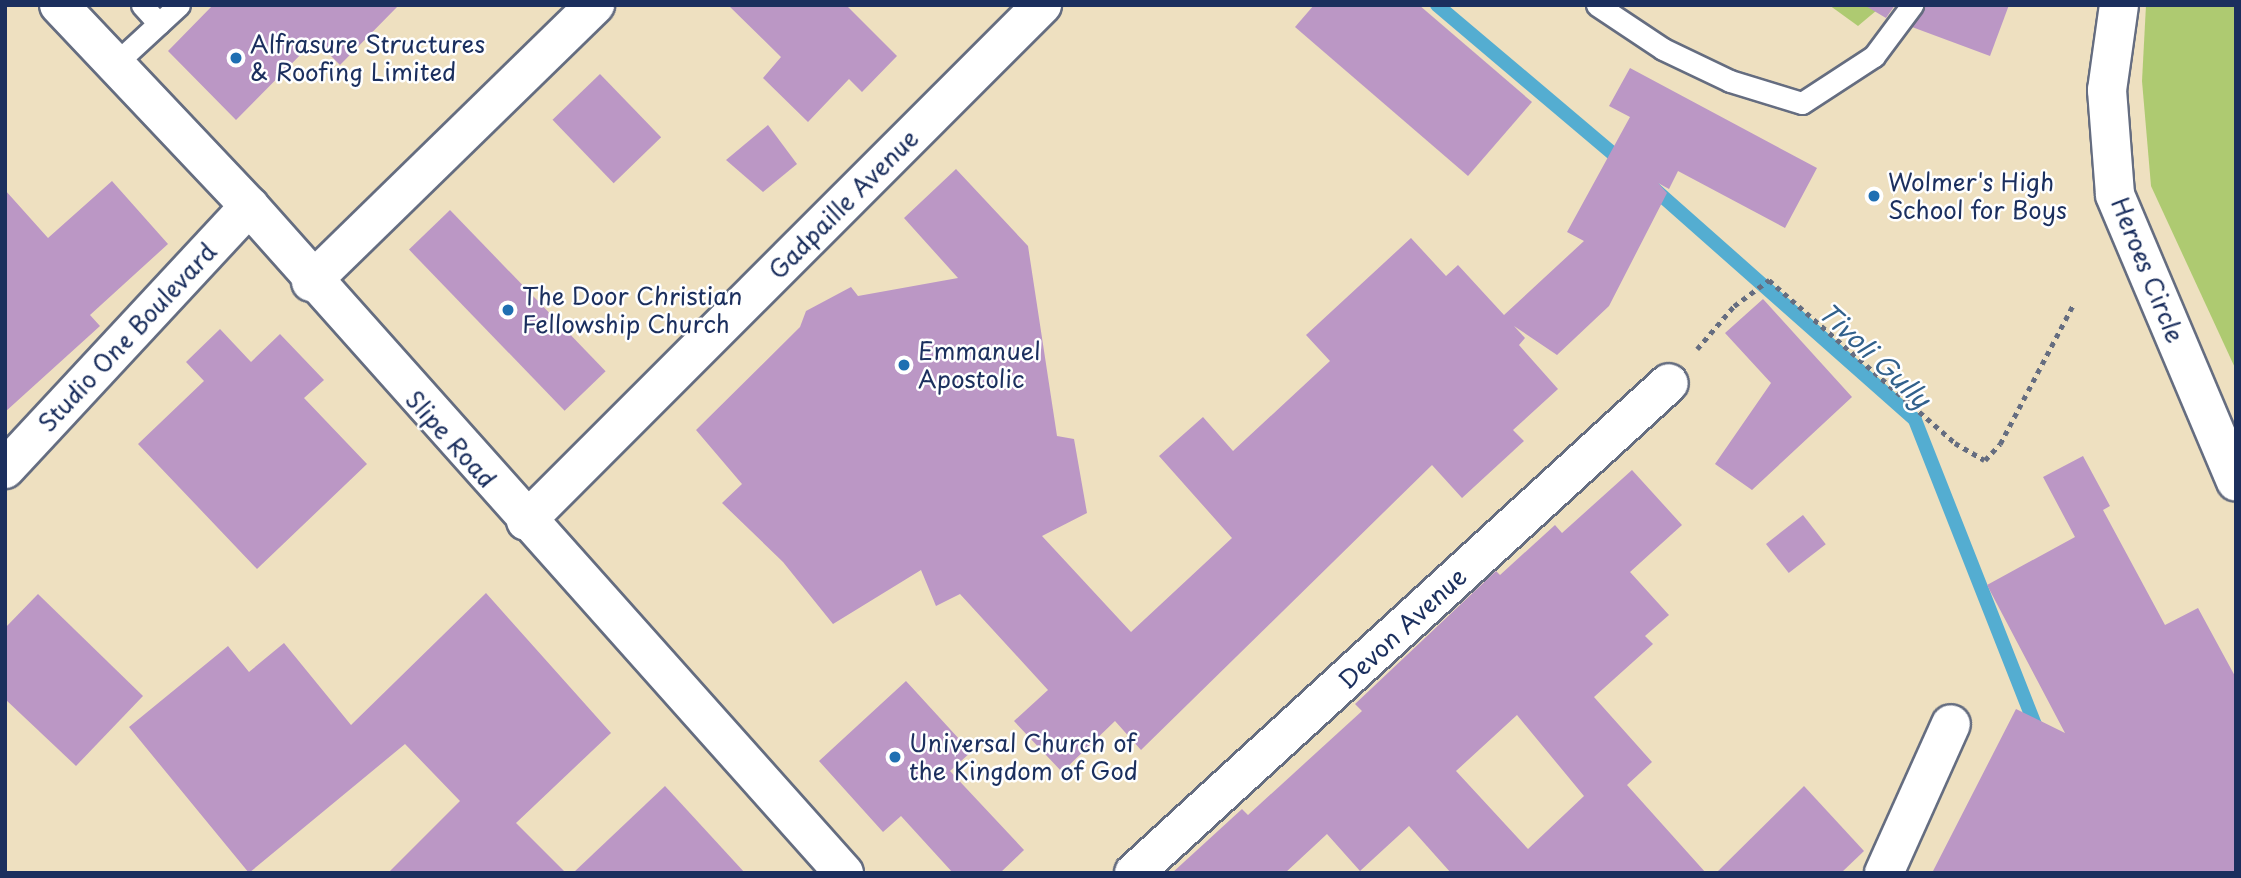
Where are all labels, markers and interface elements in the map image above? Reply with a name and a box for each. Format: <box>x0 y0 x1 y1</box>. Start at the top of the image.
place label: Alfrasure Structures & Roofing Limited <box>250 30 486 86</box>
marker: Alfrasure Structures & Roofing Limited <box>228 50 244 66</box>
street label: Gadpaille Avenue <box>762 123 924 285</box>
place label: Wolmer's High School for Boys <box>1888 168 2068 224</box>
marker: Wolmer's High School for Boys <box>1866 188 1882 204</box>
street label: Heroes Circle <box>2106 193 2190 347</box>
street label: Studio One Boulevard <box>32 236 222 438</box>
place label: The Door Christian Fellowship Church <box>522 282 743 338</box>
water label: Tivoli Gully <box>1813 296 1937 414</box>
marker: The Door Christian Fellowship Church <box>500 302 516 318</box>
place label: Emmanuel Apostolic <box>918 337 1041 393</box>
marker: Emmanuel Apostolic <box>896 357 912 373</box>
street label: Slipe Road <box>400 385 502 493</box>
street label: Devon Avenue <box>1333 562 1471 694</box>
place label: Universal Church of the Kingdom of God <box>909 729 1138 785</box>
marker: Universal Church of the Kingdom of God <box>887 749 903 765</box>

